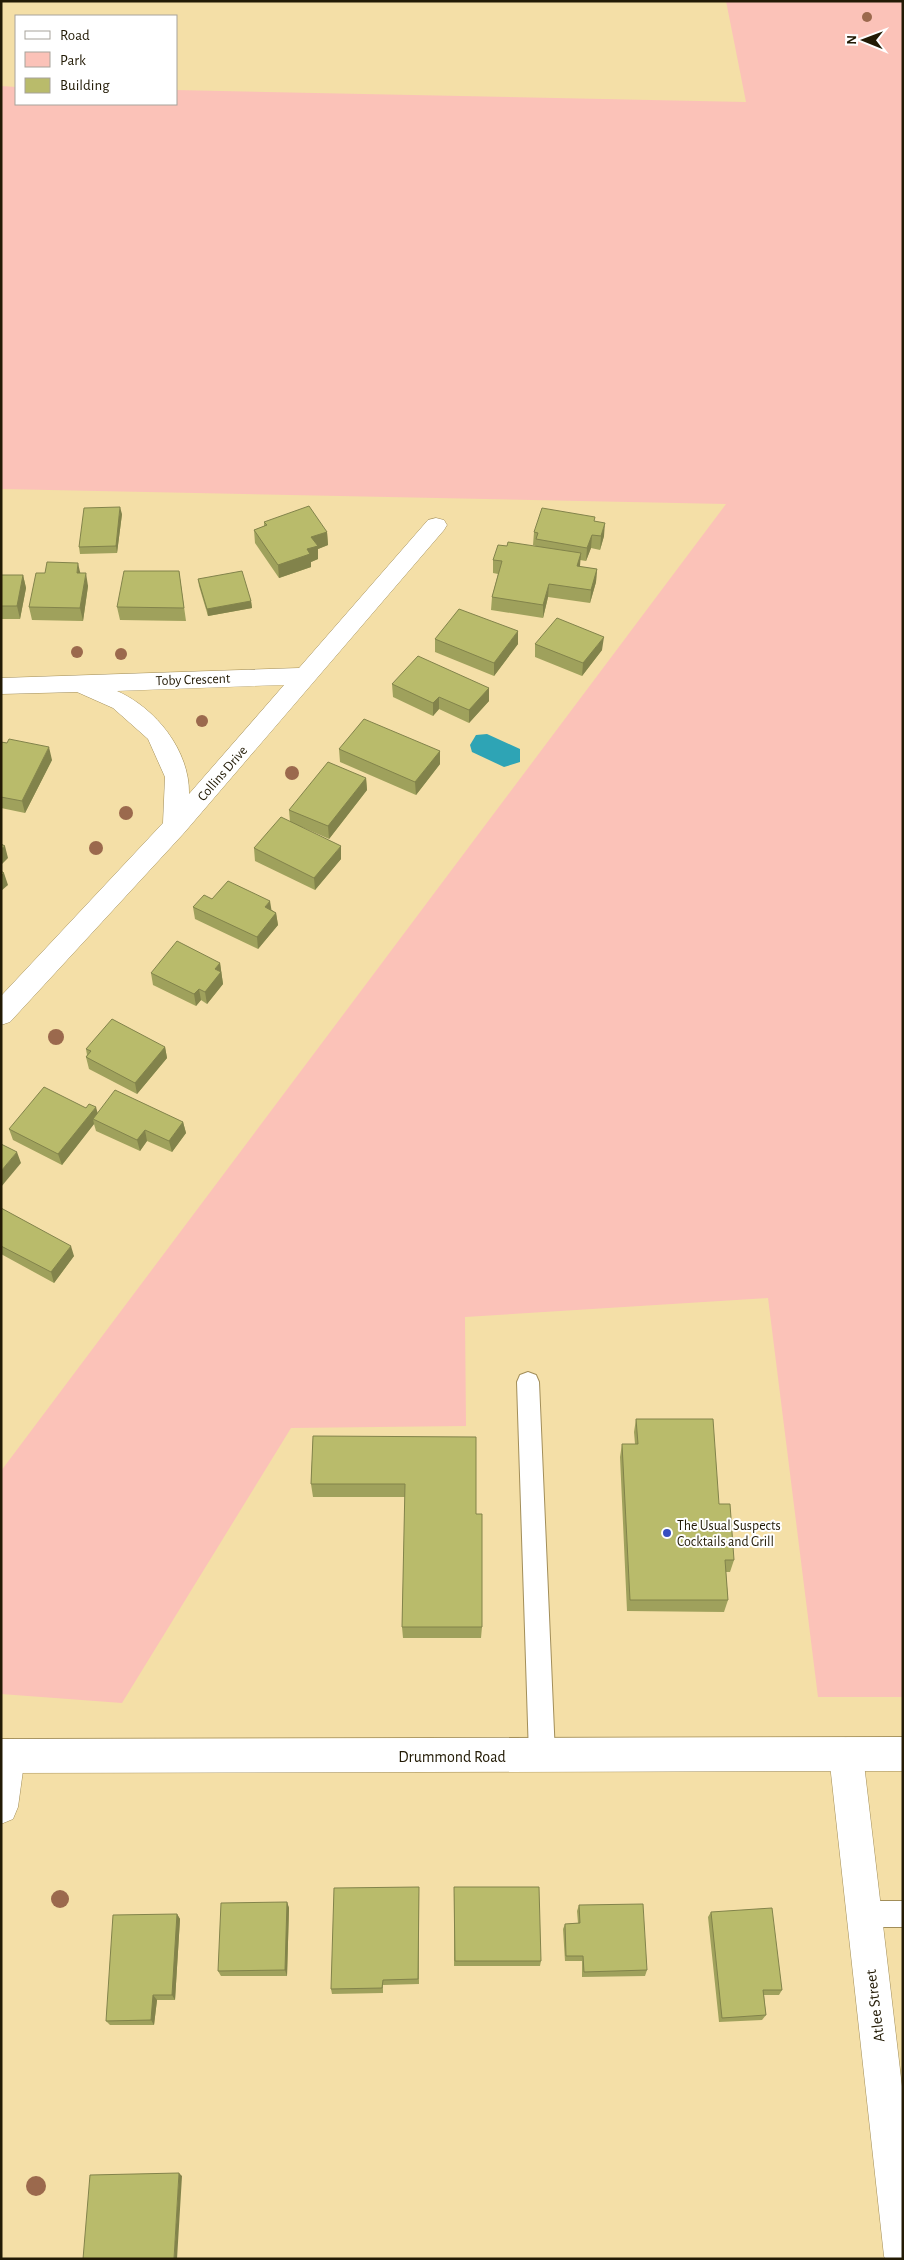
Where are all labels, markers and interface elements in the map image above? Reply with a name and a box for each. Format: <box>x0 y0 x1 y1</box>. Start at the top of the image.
legend <box>15 15 178 105</box>
north arrow <box>839 15 889 65</box>
text: Road <box>60 28 90 43</box>
text: N <box>845 35 859 45</box>
text: Park <box>60 53 86 68</box>
text: Building <box>60 78 110 93</box>
street label: Toby Crescent <box>155 672 231 688</box>
street label: Collins Drive <box>195 743 250 804</box>
place label: The Usual Suspects Cocktails and Grill <box>677 1519 781 1549</box>
marker: The Usual Suspects Cocktails and Grill <box>661 1527 673 1539</box>
street label: Drummond Road <box>398 1749 506 1765</box>
street label: Atlee Street <box>863 1969 887 2043</box>

